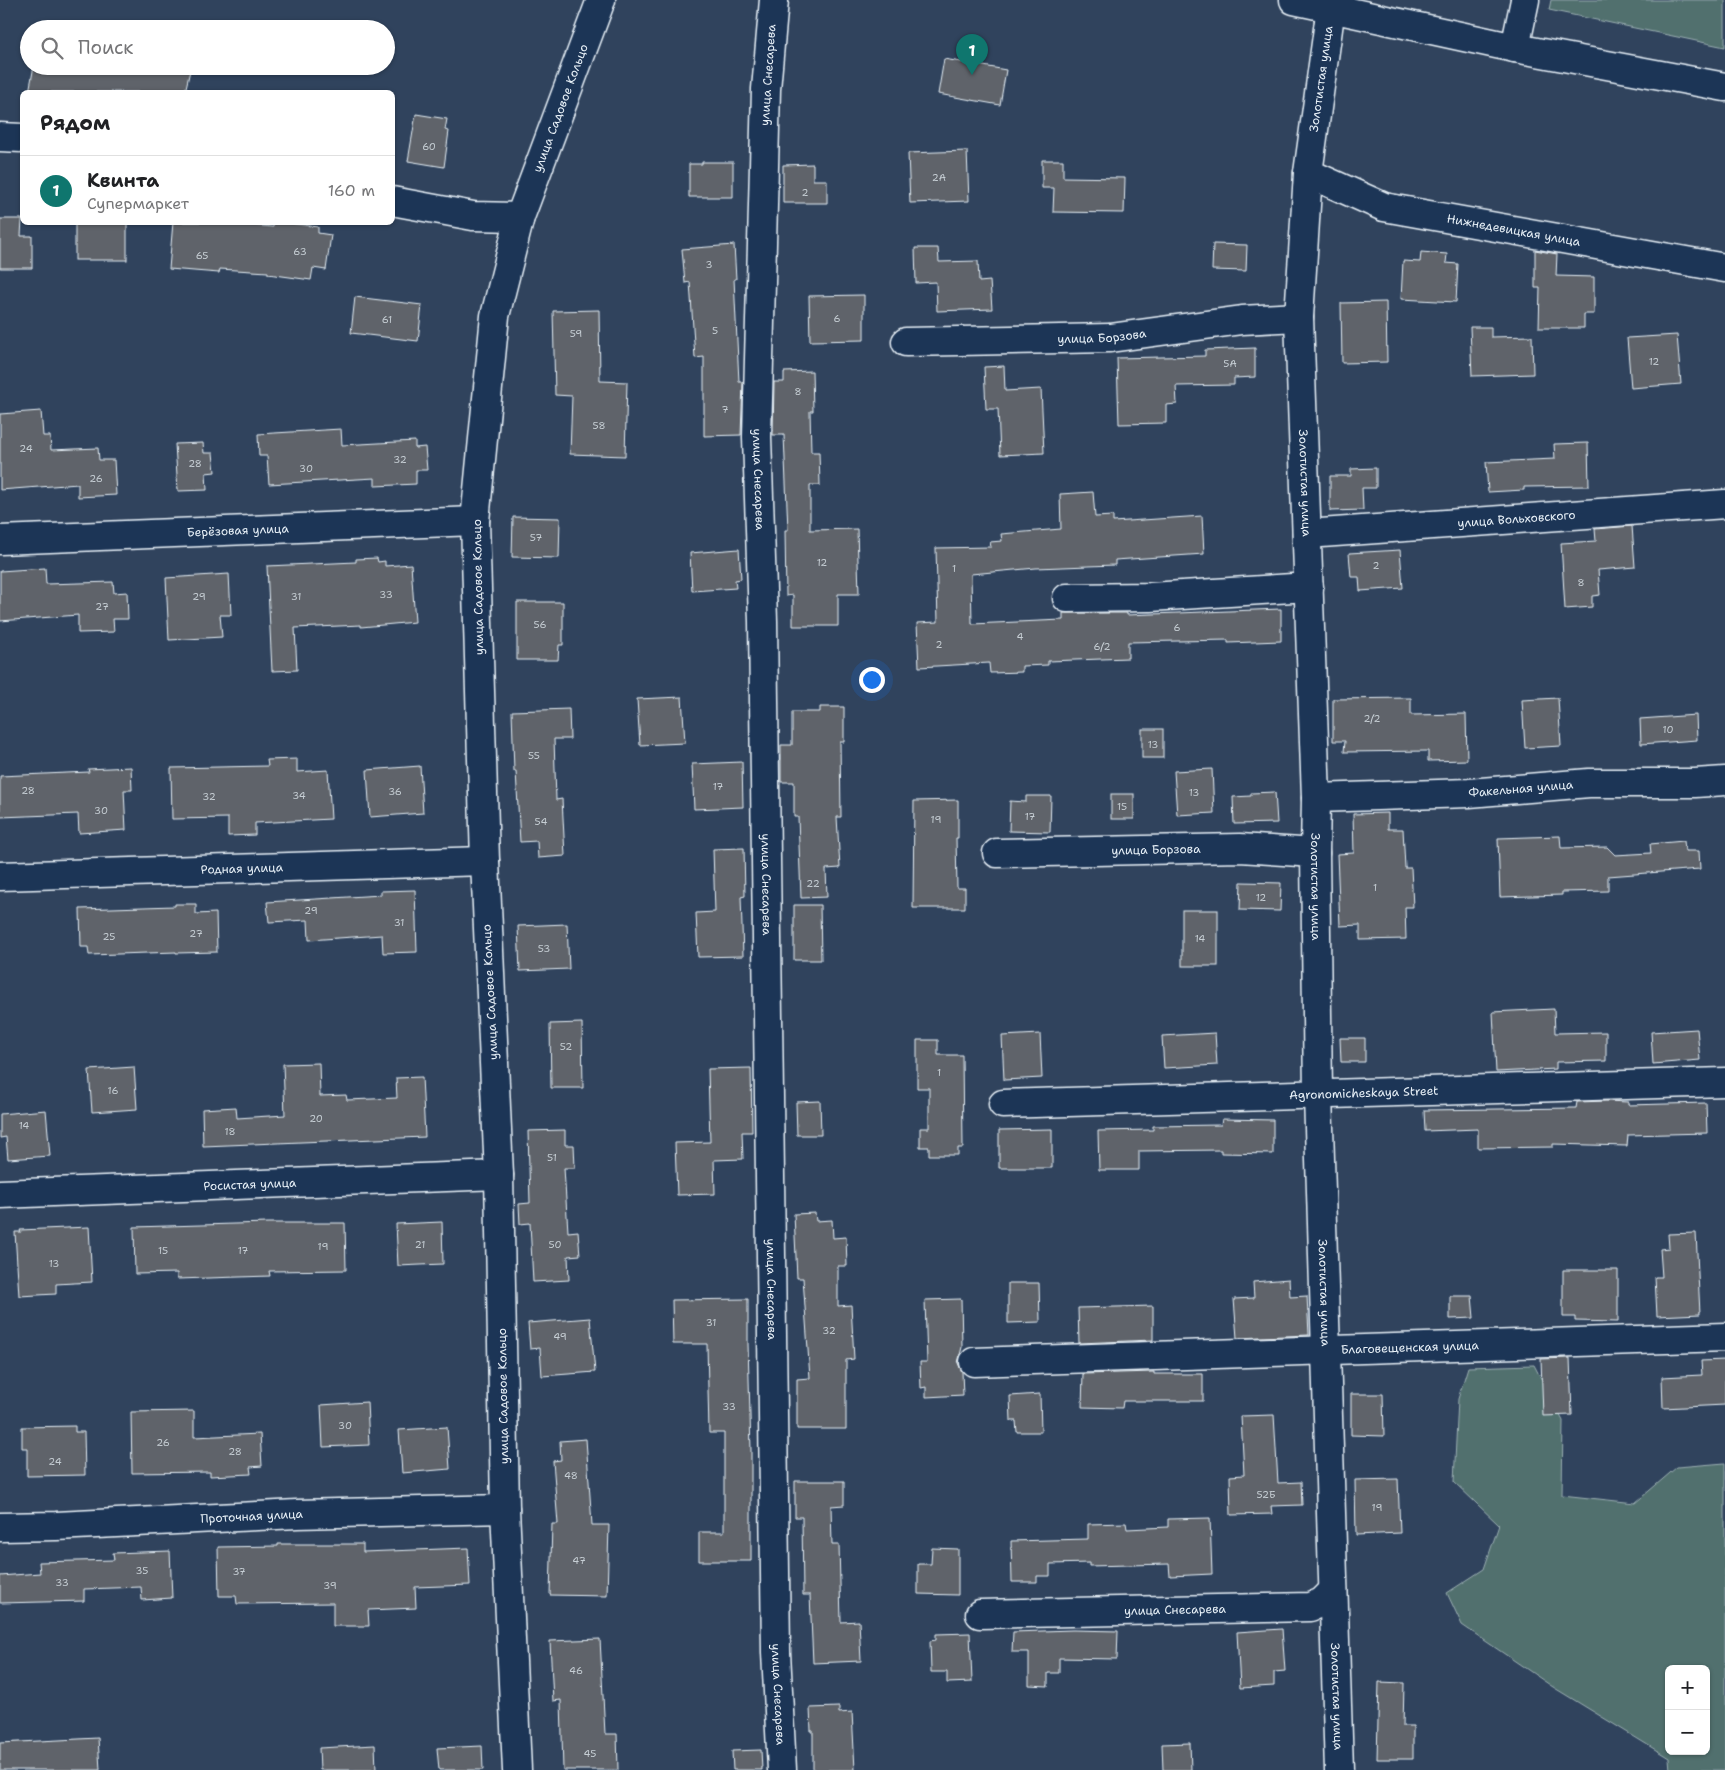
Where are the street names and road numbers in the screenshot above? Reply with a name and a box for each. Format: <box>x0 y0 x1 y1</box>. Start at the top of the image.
street label: улица Снесарева <box>756 23 780 126</box>
street label: Золотистая улица <box>1306 24 1336 133</box>
street label: улица Садовое Кольцо <box>529 42 592 175</box>
street label: Нижнедевицкая улица <box>1446 210 1582 250</box>
street label: улица Борзова <box>1057 325 1148 347</box>
street label: улица Снесарева <box>749 428 768 531</box>
street label: Золотистая улица <box>1295 429 1315 537</box>
street label: улица Вольховского <box>1457 507 1576 531</box>
street label: улица Садовое Кольцо <box>469 519 487 655</box>
street label: Берёзовая улица <box>187 520 290 541</box>
street label: Факельная улица <box>1468 776 1574 801</box>
street label: улица Снесарева <box>758 833 775 936</box>
street label: Золотистая улица <box>1307 833 1324 941</box>
street label: улица Борзова <box>1111 841 1201 859</box>
street label: Родная улица <box>200 859 284 878</box>
street label: улица Садовое Кольцо <box>478 924 502 1060</box>
street label: Agronomicheskaya Street <box>1289 1083 1439 1103</box>
street label: Росистая улица <box>203 1175 297 1194</box>
street label: улица Снесарева <box>763 1238 780 1341</box>
street label: Золотистая улица <box>1314 1239 1334 1347</box>
street label: улица Садовое Кольцо <box>494 1328 512 1464</box>
street label: Благовещенская улица <box>1341 1337 1480 1358</box>
street label: Проточная улица <box>200 1506 304 1527</box>
street label: улица Снесарева <box>1124 1601 1227 1619</box>
street label: улица Снесарева <box>768 1643 789 1746</box>
street label: Золотистая улица <box>1327 1643 1346 1751</box>

